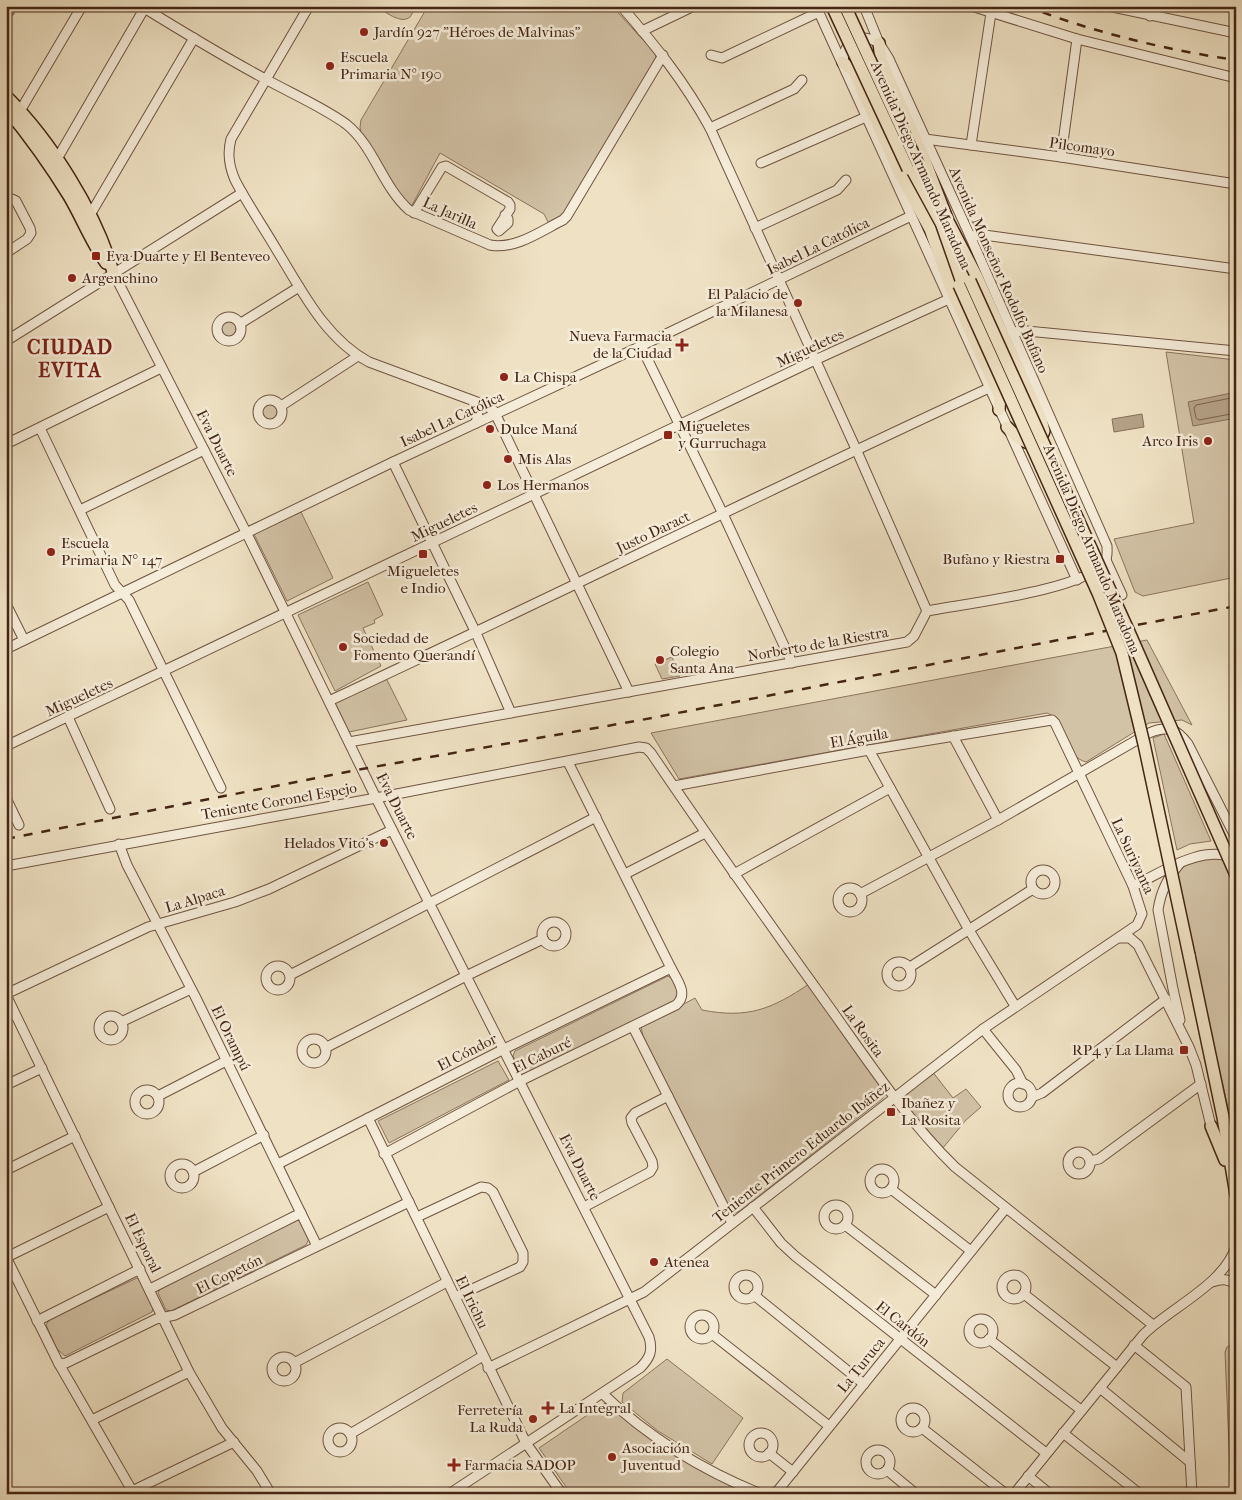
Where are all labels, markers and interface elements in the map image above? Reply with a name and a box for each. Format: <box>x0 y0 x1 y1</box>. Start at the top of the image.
place label: Jardín 927 "Héroes de Malvinas" <box>373 23 581 41</box>
marker: Jardín 927 "Héroes de Malvinas" <box>358 26 370 38</box>
place label: Escuela Primaria Nº 190 <box>340 48 442 83</box>
street label: Avenida Diego Armando Maradona <box>866 57 976 273</box>
marker: Escuela Primaria Nº 190 <box>324 60 336 72</box>
street label: Pilcomayo <box>1048 133 1116 161</box>
street label: Avenida Monseñor Rodolfo Bufano <box>945 163 1053 376</box>
street label: La Jarilla <box>420 193 481 233</box>
street label: Isabel La Católica <box>764 213 873 279</box>
place label: Eva Duarte y El Benteveo <box>106 247 271 265</box>
marker: Eva Duarte y El Benteveo <box>90 250 102 262</box>
place label: Argenchino <box>81 269 158 287</box>
marker: Argenchino <box>66 272 78 284</box>
place label: El Palacio de la Milanesa <box>707 285 789 320</box>
marker: El Palacio de la Milanesa <box>792 297 804 309</box>
street label: Migueletes <box>774 324 847 371</box>
place label: Nueva Farmacia de la Ciudad <box>569 327 673 362</box>
district label: CIUDAD EVITA <box>27 336 113 382</box>
marker: Nueva Farmacia de la Ciudad <box>676 339 688 351</box>
place label: La Chispa <box>514 368 578 386</box>
marker: La Chispa <box>498 371 510 383</box>
street label: Isabel La Católica <box>397 387 508 451</box>
street label: Eva Duarte <box>193 407 242 480</box>
place label: Migueletes y Gurruchaga <box>678 417 767 452</box>
place label: Dulce Maná <box>500 420 579 438</box>
marker: Dulce Maná <box>484 423 496 435</box>
marker: Migueletes y Gurruchaga <box>662 429 674 441</box>
place label: Arco Iris <box>1141 432 1198 450</box>
marker: Arco Iris <box>1202 435 1214 447</box>
street label: Avenida Diego Armando Maradona <box>1039 441 1145 657</box>
place label: Mis Alas <box>518 450 572 468</box>
marker: Mis Alas <box>502 453 514 465</box>
place label: Los Hermanos <box>497 476 590 494</box>
marker: Los Hermanos <box>481 479 493 491</box>
street label: Migueletes <box>408 498 481 546</box>
street label: Justo Daract <box>612 507 693 557</box>
place label: Escuela Primaria N° 147 <box>61 534 162 569</box>
marker: Escuela Primaria N° 147 <box>45 546 57 558</box>
marker: Migueletes e Indio <box>417 548 429 560</box>
place label: Bufano y Riestra <box>942 550 1051 568</box>
marker: Bufano y Riestra <box>1054 553 1066 565</box>
place label: Migueletes e Indio <box>387 562 459 597</box>
street label: Norberto de la Riestra <box>746 623 891 665</box>
place label: Sociedad de Fomento Querandí <box>353 629 476 664</box>
marker: Sociedad de Fomento Querandí <box>337 641 349 653</box>
place label: Colegio Santa Ana <box>670 642 735 677</box>
marker: Colegio Santa Ana <box>654 654 666 666</box>
street label: Migueletes <box>43 673 116 720</box>
street label: El Águila <box>829 724 890 752</box>
street label: Eva Duarte <box>373 770 422 843</box>
street label: Teniente Coronel Espejo <box>200 778 359 824</box>
street label: La Suriyanta <box>1108 815 1159 898</box>
place label: Helados Vito’s <box>284 834 374 852</box>
marker: Helados Vito’s <box>378 837 390 849</box>
street label: La Alpaca <box>163 881 228 917</box>
street label: El Orampú <box>207 1002 255 1074</box>
street label: La Rosita <box>838 1002 888 1061</box>
street label: El Cóndor <box>434 1029 501 1075</box>
street label: El Caburé <box>510 1033 575 1077</box>
place label: RP4 y La Llama <box>1072 1041 1175 1059</box>
marker: RP4 y La Llama <box>1178 1044 1190 1056</box>
street label: Teniente Primero Eduardo Ibáñez <box>709 1077 893 1227</box>
place label: Ibañez y La Rosita <box>901 1094 962 1129</box>
marker: Ibañez y La Rosita <box>885 1106 897 1118</box>
street label: Eva Duarte <box>556 1131 605 1204</box>
street label: El Esporal <box>121 1210 165 1276</box>
street label: El Copetón <box>193 1250 265 1298</box>
place label: Atenea <box>663 1253 710 1271</box>
marker: Atenea <box>648 1256 660 1268</box>
street label: El Irichu <box>452 1273 493 1332</box>
street label: El Cardón <box>872 1297 934 1351</box>
street label: La Turuca <box>833 1333 889 1396</box>
place label: La Integral <box>559 1399 631 1417</box>
place label: Ferretería La Ruda <box>457 1401 524 1436</box>
marker: La Integral <box>541 1401 555 1415</box>
marker: Ferretería La Ruda <box>527 1413 539 1425</box>
place label: Asociación Juventud <box>621 1439 690 1474</box>
marker: Asociación Juventud <box>606 1451 618 1463</box>
place label: Farmacia SADOP <box>464 1456 576 1474</box>
marker: Farmacia SADOP <box>448 1459 460 1471</box>

